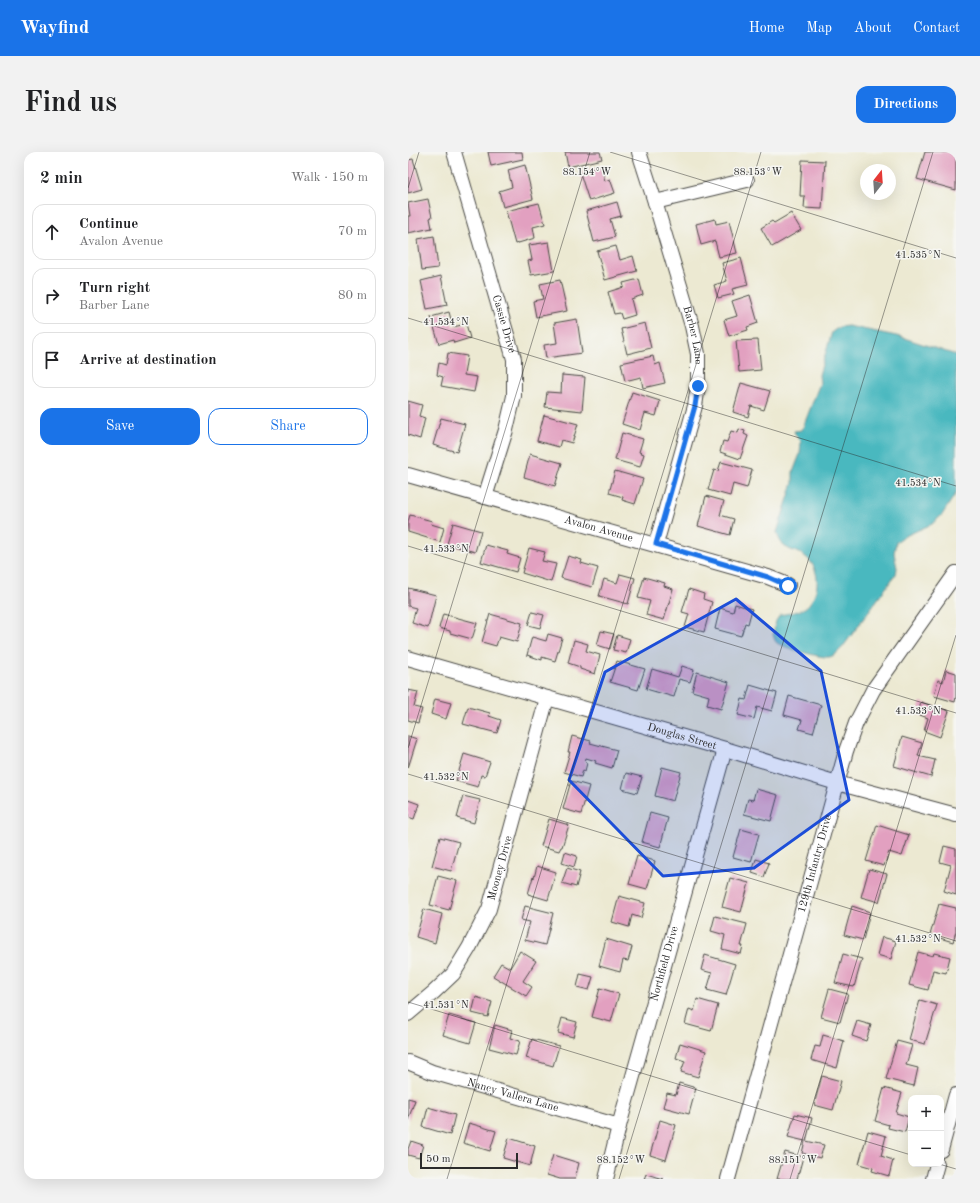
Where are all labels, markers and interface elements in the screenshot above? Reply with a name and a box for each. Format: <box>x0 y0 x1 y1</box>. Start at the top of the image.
text: Wayfind <box>20 19 89 38</box>
text: Home <box>749 21 784 35</box>
text: Map <box>806 21 832 35</box>
text: About <box>854 21 891 35</box>
text: Contact <box>913 21 960 35</box>
button: Directions <box>856 86 956 123</box>
text: Find us <box>24 90 117 118</box>
north arrow <box>860 164 896 200</box>
text: 88.154°W <box>563 167 611 177</box>
text: 88.153°W <box>734 167 782 177</box>
text: 2 min <box>40 170 83 187</box>
text: Walk · 150 m <box>291 171 368 184</box>
text: Continue <box>79 217 138 232</box>
icon: ahead <box>41 221 63 243</box>
text: 70 m <box>338 225 367 238</box>
text: Avalon Avenue <box>79 235 163 248</box>
text: 41.535°N <box>895 250 941 260</box>
text: Turn right <box>79 281 150 296</box>
icon: right <box>41 285 63 307</box>
text: 80 m <box>338 289 367 302</box>
street label: Cassie Drive <box>490 294 517 354</box>
text: Barber Lane <box>79 299 149 312</box>
street label: Barber Lane <box>681 305 704 364</box>
text: 41.534°N <box>423 317 469 327</box>
icon: arrive <box>41 349 63 371</box>
text: Arrive at destination <box>79 353 217 368</box>
route end <box>689 377 707 395</box>
button: Save <box>40 408 200 445</box>
button: Share <box>208 408 368 445</box>
text: 41.534°N <box>895 478 941 488</box>
street label: Avalon Avenue <box>563 514 634 544</box>
text: 41.533°N <box>423 544 469 554</box>
route start <box>779 577 797 595</box>
text: 41.533°N <box>895 706 941 716</box>
street label: Douglas Street <box>646 722 718 752</box>
text: 41.532°N <box>423 772 469 782</box>
street label: 129th Infantry Drive <box>796 814 834 914</box>
street label: Mooney Drive <box>486 835 514 902</box>
street label: Northfield Drive <box>649 925 680 1003</box>
text: 41.532°N <box>895 934 941 944</box>
text: 41.531°N <box>423 1000 469 1010</box>
street label: Nancy Vallera Lane <box>466 1077 560 1114</box>
map controls <box>908 1095 944 1167</box>
button: + <box>908 1095 944 1131</box>
button: − <box>908 1131 944 1167</box>
scale bar <box>420 1151 518 1170</box>
text: 50 m <box>426 1154 451 1165</box>
text: 88.152°W <box>597 1155 645 1165</box>
text: 88.151°W <box>769 1155 817 1165</box>

